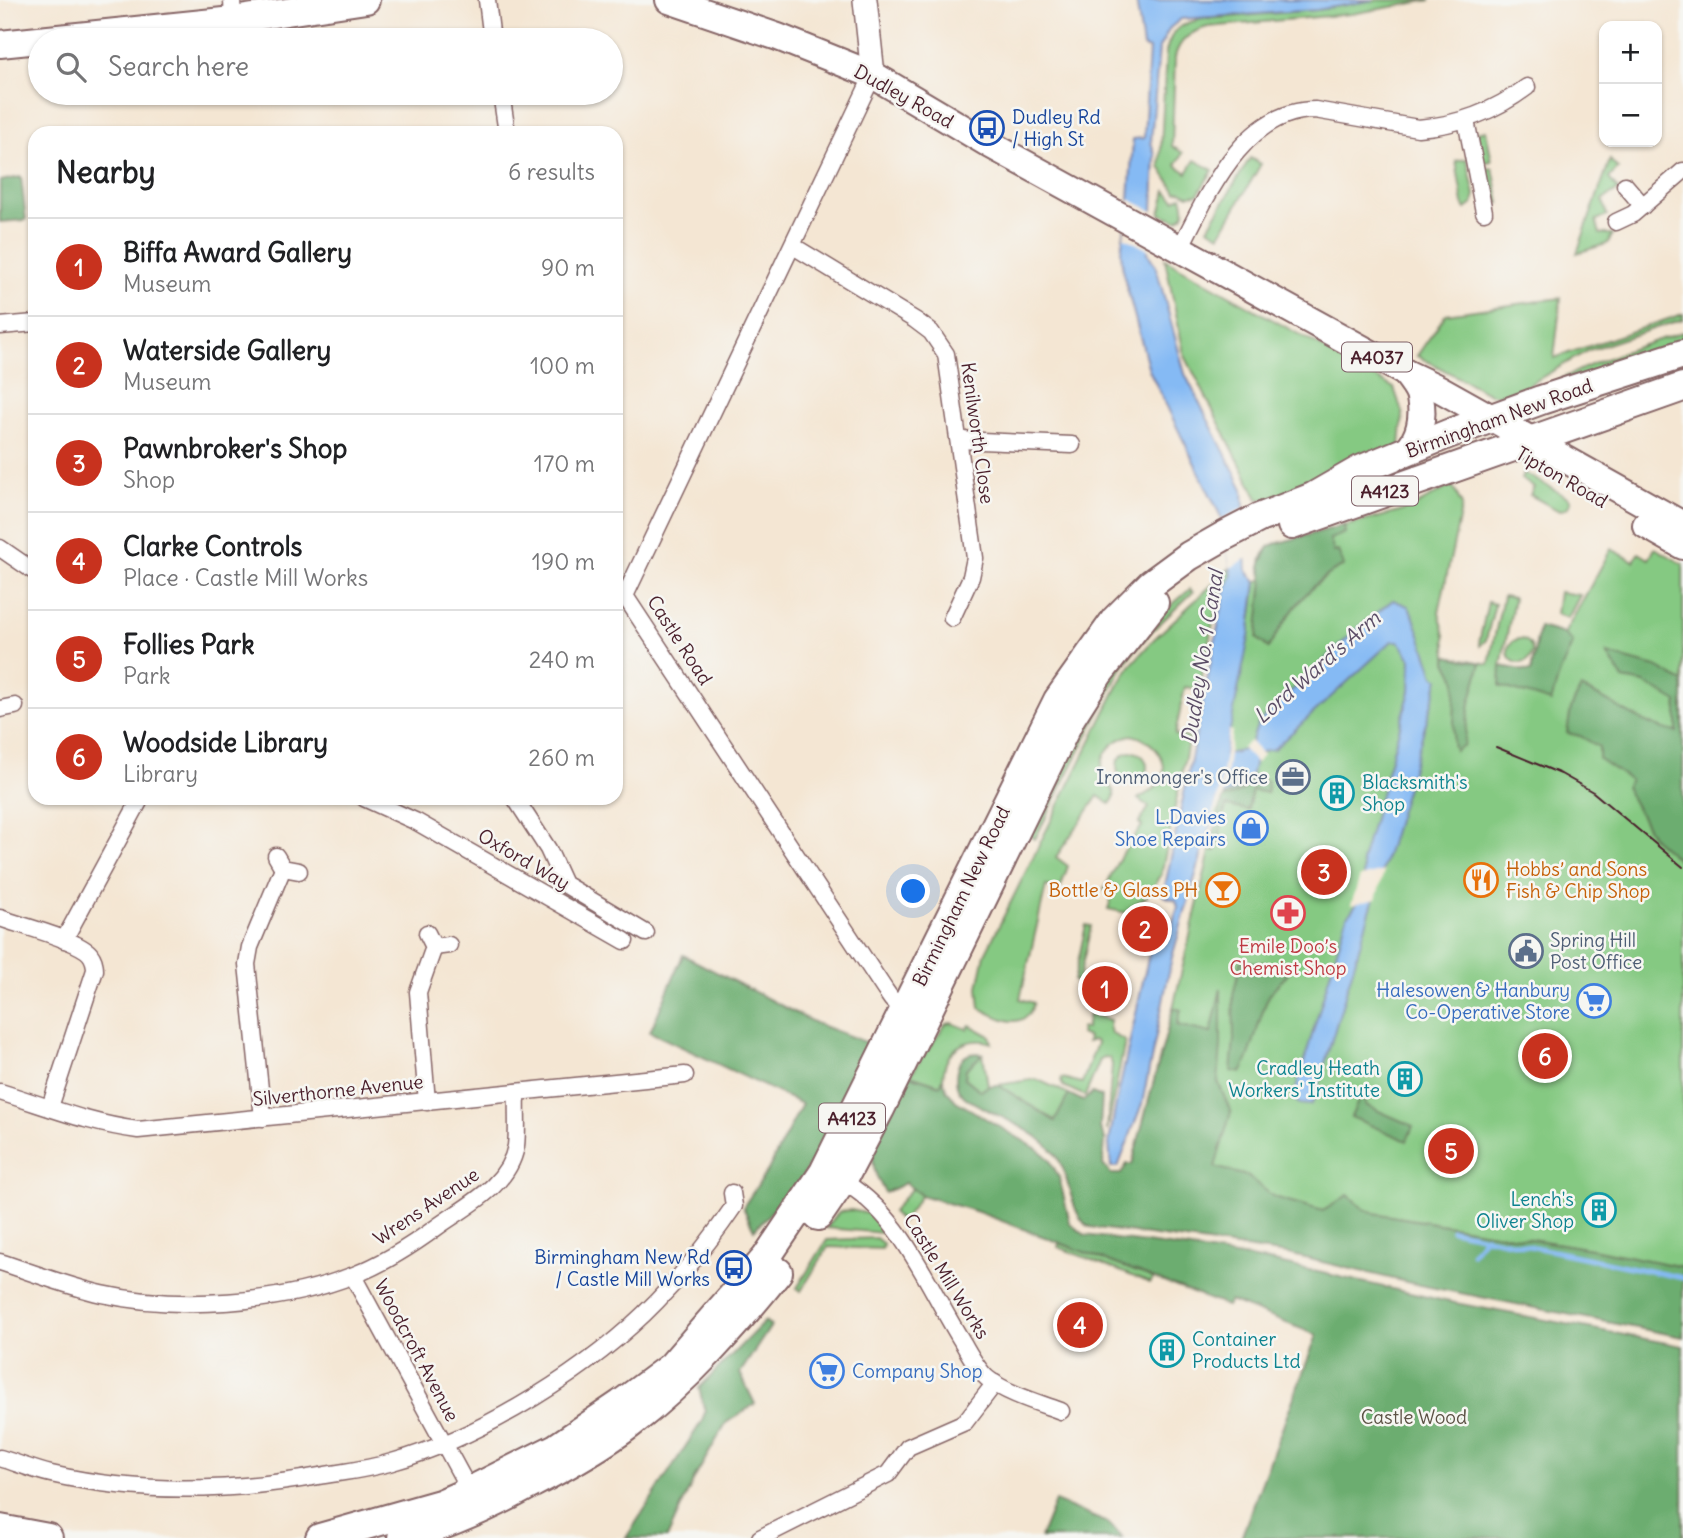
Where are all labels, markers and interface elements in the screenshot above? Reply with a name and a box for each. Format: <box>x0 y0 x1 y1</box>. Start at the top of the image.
map controls <box>1599 21 1662 147</box>
button: + <box>1599 21 1662 84</box>
search box <box>28 28 623 105</box>
icon: search <box>52 48 90 86</box>
text: Search here <box>108 50 249 83</box>
street label: Dudley Road <box>850 59 958 133</box>
button: − <box>1599 84 1662 147</box>
place label: Dudley Rd / High St <box>1012 105 1101 151</box>
bus stop icon: Dudley Rd / High St <box>968 109 1006 147</box>
text: Nearby <box>56 153 156 191</box>
text: 6 results <box>508 157 595 186</box>
text: Biffa Award Gallery <box>123 236 352 269</box>
text: 1 <box>74 253 84 282</box>
text: 90 m <box>541 253 595 282</box>
text: Museum <box>123 269 211 298</box>
text: Waterside Gallery <box>123 334 331 367</box>
road number: A4037 <box>1342 342 1412 372</box>
text: 2 <box>73 351 85 380</box>
text: 100 m <box>530 351 595 380</box>
street label: Kenilworth Close <box>956 361 1000 505</box>
text: Museum <box>123 367 211 396</box>
street label: Birmingham New Road <box>1402 373 1596 463</box>
text: Pawnbroker's Shop <box>123 432 347 465</box>
street label: Tipton Road <box>1512 441 1612 513</box>
text: 3 <box>72 449 86 478</box>
text: 170 m <box>534 449 595 478</box>
text: Shop <box>123 465 175 494</box>
road number: A4123 <box>1352 476 1418 505</box>
text: Clarke Controls <box>123 530 302 563</box>
text: 4 <box>72 547 86 576</box>
text: 190 m <box>532 547 595 576</box>
text: Place · Castle Mill Works <box>123 563 368 592</box>
water label: Dudley No. 1 Canal <box>1175 565 1230 746</box>
street label: Castle Road <box>642 591 718 689</box>
water label: Lord Ward's Arm <box>1248 604 1386 729</box>
text: Follies Park <box>123 628 254 661</box>
text: 5 <box>72 645 86 674</box>
text: 240 m <box>529 645 595 674</box>
text: Park <box>123 661 171 690</box>
text: Woodside Library <box>123 726 328 759</box>
text: 6 <box>72 743 86 772</box>
text: 260 m <box>528 743 595 772</box>
office icon: Ironmonger's Office <box>1274 758 1312 796</box>
text: Library <box>123 759 198 788</box>
place label: Ironmonger's Office <box>1096 765 1268 789</box>
place label: Blacksmith's Shop <box>1362 770 1468 816</box>
building icon: Blacksmith's Shop <box>1318 774 1356 812</box>
street label: Birmingham New Road <box>907 802 1015 990</box>
place label: L.Davies Shoe Repairs <box>1115 805 1226 851</box>
shop icon: L.Davies Shoe Repairs <box>1232 809 1270 847</box>
street label: Oxford Way <box>474 823 574 895</box>
pin: 3 <box>1301 846 1347 898</box>
place label: Hobbs’ and Sons Fish & Chip Shop <box>1506 857 1650 903</box>
restaurant icon: Hobbs’ and Sons Fish & Chip Shop <box>1462 861 1500 899</box>
bar icon: Bottle & Glass PH <box>1204 871 1242 909</box>
your location <box>896 874 930 908</box>
place label: Bottle & Glass PH <box>1048 878 1198 902</box>
pharmacy icon: Emile Doo’s Chemist Shop <box>1269 894 1307 932</box>
pin: 2 <box>1122 903 1168 955</box>
place label: Spring Hill Post Office <box>1550 928 1642 974</box>
public building icon: Spring Hill Post Office <box>1507 932 1545 970</box>
place label: Emile Doo’s Chemist Shop <box>1229 934 1347 980</box>
pin: 1 <box>1082 963 1128 1015</box>
place label: Halesowen & Hanbury Co-Operative Store <box>1376 978 1570 1024</box>
supermarket icon: Halesowen & Hanbury Co-Operative Store <box>1575 982 1613 1020</box>
pin: 6 <box>1522 1030 1568 1082</box>
place label: Cradley Heath Workers' Institute <box>1228 1056 1380 1102</box>
building icon: Cradley Heath Workers' Institute <box>1386 1060 1424 1098</box>
street label: Silverthorne Avenue <box>251 1069 425 1111</box>
road number: A4123 <box>819 1104 885 1133</box>
pin: 5 <box>1428 1125 1474 1177</box>
street label: Wrens Avenue <box>369 1162 483 1250</box>
place label: Lench's Oliver Shop <box>1476 1187 1574 1233</box>
building icon: Lench's Oliver Shop <box>1580 1191 1618 1229</box>
street label: Castle Mill Works <box>899 1209 995 1343</box>
place label: Birmingham New Rd / Castle Mill Works <box>534 1245 710 1291</box>
bus stop icon: Birmingham New Rd / Castle Mill Works <box>715 1249 753 1287</box>
street label: Woodcroft Avenue <box>369 1275 465 1425</box>
pin: 4 <box>1057 1299 1103 1351</box>
place label: Container Products Ltd <box>1192 1327 1301 1373</box>
building icon: Container Products Ltd <box>1148 1331 1186 1369</box>
supermarket icon: Company Shop <box>808 1352 846 1390</box>
place label: Company Shop <box>852 1359 983 1383</box>
park label: Castle Wood <box>1361 1405 1467 1429</box>

